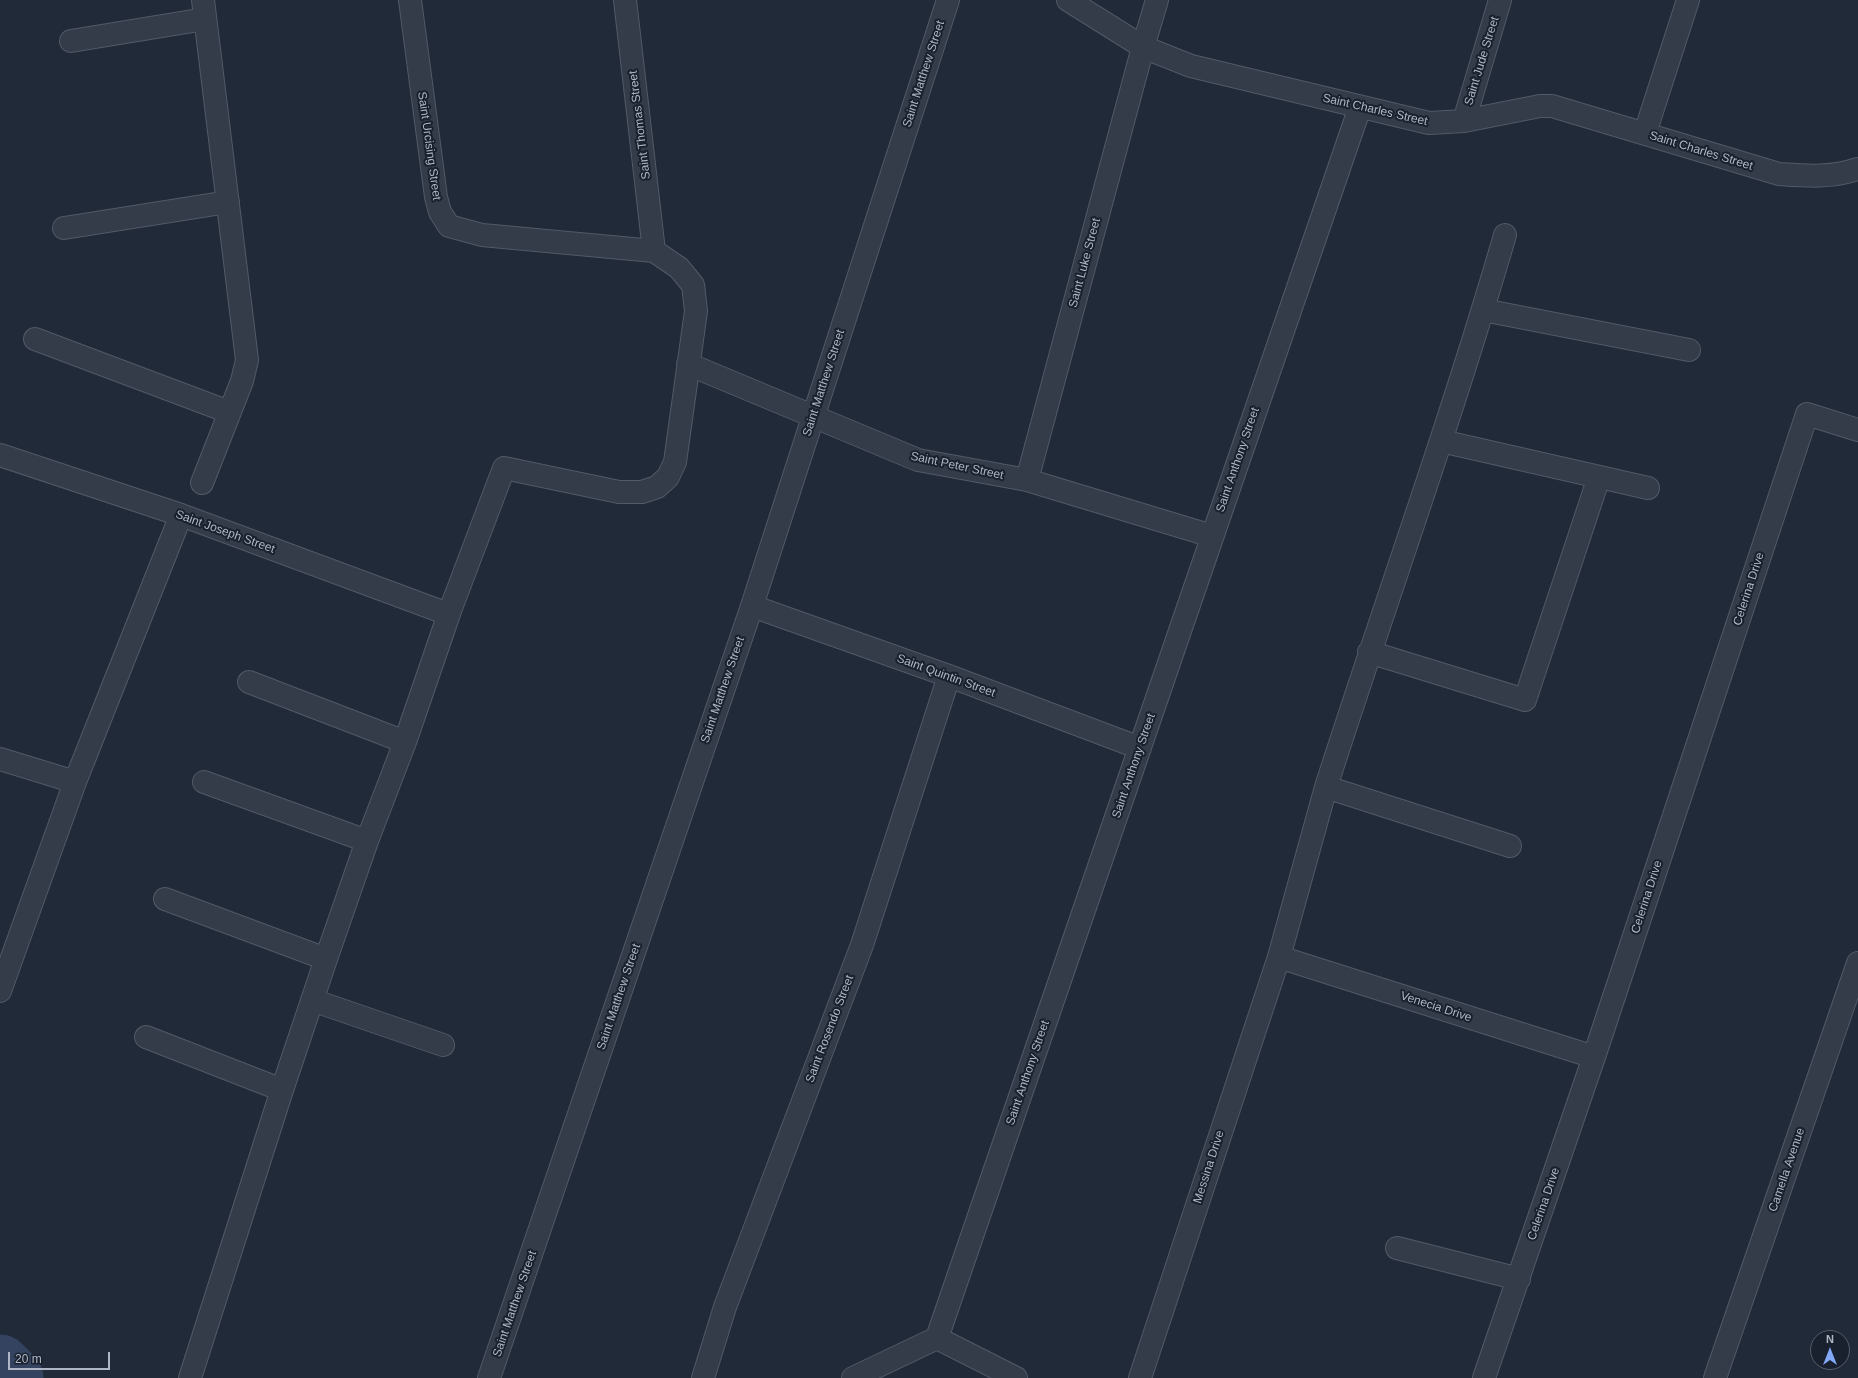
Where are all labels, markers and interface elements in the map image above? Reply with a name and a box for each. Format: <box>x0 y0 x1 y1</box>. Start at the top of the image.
street label: Saint Jude Street <box>1462 15 1502 107</box>
street label: Saint Matthew Street <box>900 19 948 129</box>
street label: Saint Thomas Street <box>626 70 654 180</box>
street label: Saint Urcising Street <box>414 91 444 201</box>
street label: Saint Charles Street <box>1321 91 1429 129</box>
street label: Saint Charles Street <box>1648 128 1754 174</box>
street label: Saint Luke Street <box>1066 217 1104 309</box>
street label: Saint Matthew Street <box>800 328 848 438</box>
street label: Saint Anthony Street <box>1213 406 1263 514</box>
street label: Saint Peter Street <box>909 449 1005 483</box>
street label: Saint Joseph Street <box>173 507 277 557</box>
street label: Celerina Drive <box>1730 551 1768 627</box>
street label: Saint Matthew Street <box>698 635 748 745</box>
street label: Saint Quintin Street <box>895 651 997 701</box>
street label: Saint Anthony Street <box>1109 712 1159 820</box>
street label: Celerina Drive <box>1628 859 1666 935</box>
street label: Saint Matthew Street <box>594 942 644 1052</box>
street label: Saint Rosendo Street <box>803 973 857 1085</box>
street label: Venecia Drive <box>1399 989 1473 1025</box>
street label: Saint Anthony Street <box>1003 1019 1053 1127</box>
street label: Camella Avenue <box>1766 1126 1808 1214</box>
street label: Messina Drive <box>1190 1129 1228 1205</box>
street label: Celerina Drive <box>1525 1166 1563 1242</box>
street label: Saint Matthew Street <box>490 1249 540 1359</box>
north arrow <box>1810 1330 1850 1370</box>
text: N <box>1826 1333 1834 1345</box>
scale bar <box>10 1344 112 1370</box>
text: 20 m <box>15 1352 42 1366</box>

